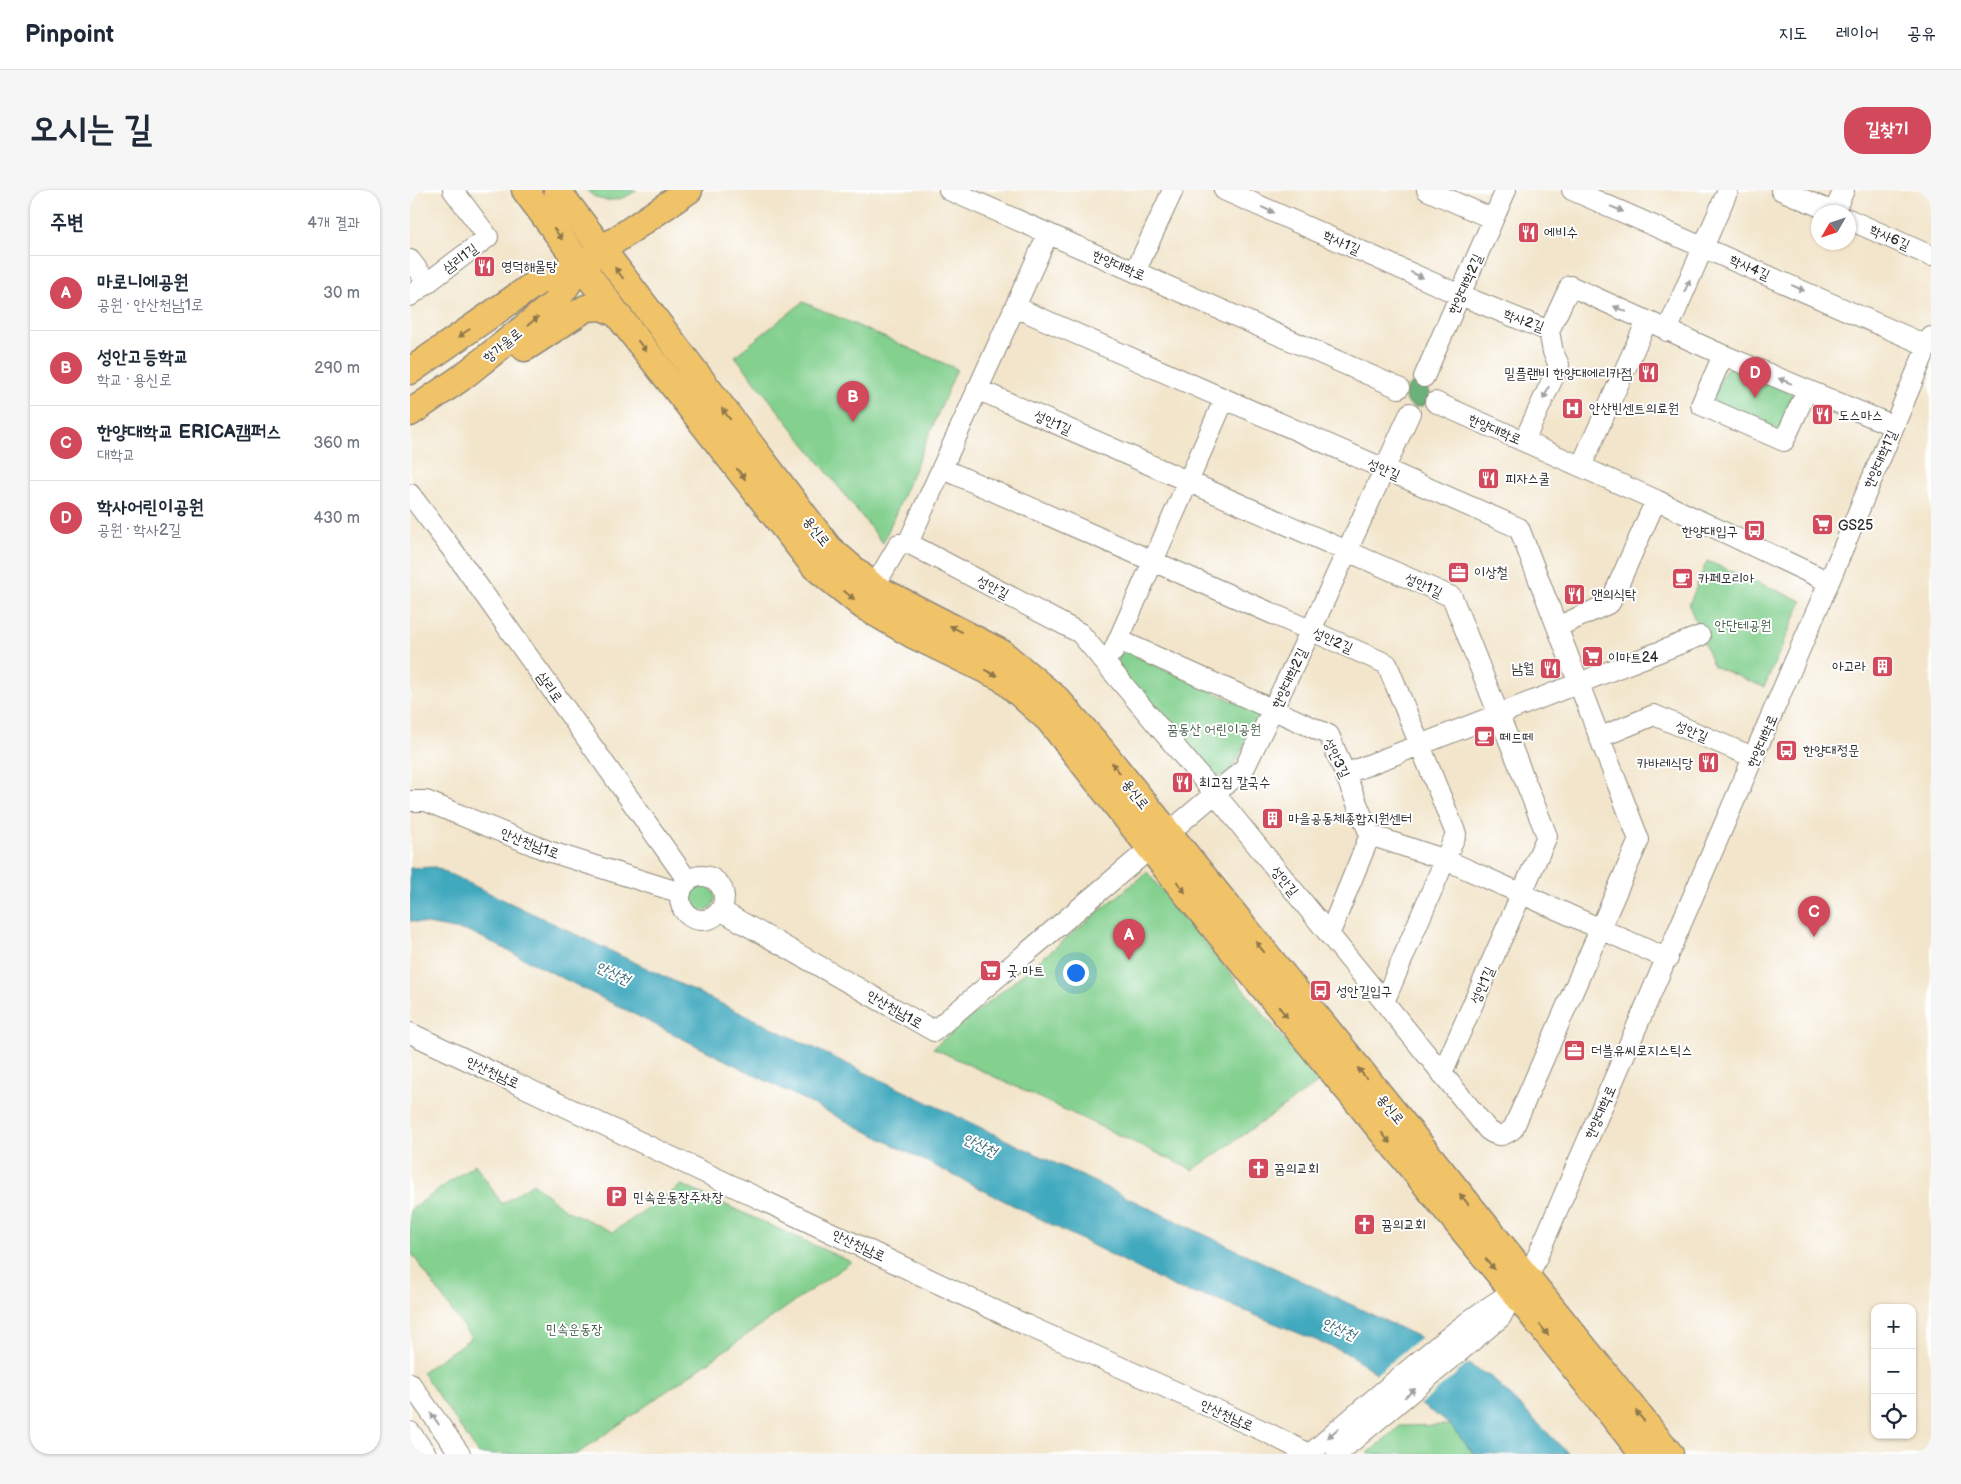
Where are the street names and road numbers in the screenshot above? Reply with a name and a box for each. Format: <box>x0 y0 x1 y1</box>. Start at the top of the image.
street label: 학사6길 <box>1867 221 1913 254</box>
street label: 학사1길 <box>1320 227 1364 258</box>
street label: 삼리1길 <box>440 239 482 277</box>
street label: 한양대학로 <box>1090 247 1148 284</box>
street label: 한양대학2길 <box>1445 251 1487 317</box>
street label: 학사4길 <box>1727 251 1773 284</box>
street label: 학사2길 <box>1501 305 1547 336</box>
street label: 항가울로 <box>479 325 525 366</box>
street label: 성안1길 <box>1031 407 1075 438</box>
street label: 한양대학로 <box>1466 411 1524 448</box>
street label: 한양대학1길 <box>1860 427 1901 491</box>
street label: 성안길 <box>1365 455 1403 484</box>
street label: 용신로 <box>800 513 834 550</box>
street label: 성안1길 <box>1402 570 1446 601</box>
street label: 성안길 <box>974 572 1012 603</box>
street label: 성안2길 <box>1310 624 1356 657</box>
street label: 한양대학2길 <box>1268 645 1311 711</box>
street label: 삼리로 <box>533 669 566 706</box>
street label: 한양대학로 <box>1744 712 1781 770</box>
street label: 성안길 <box>1673 717 1711 746</box>
street label: 성안3길 <box>1320 735 1354 782</box>
street label: 용신로 <box>1119 776 1153 813</box>
street label: 안산천남1로 <box>498 824 562 862</box>
street label: 성안길 <box>1267 863 1302 900</box>
street label: 성안1길 <box>1467 963 1498 1007</box>
street label: 안산천남1로 <box>864 987 926 1032</box>
street label: 안산천남로 <box>464 1053 522 1092</box>
street label: 한양대학로 <box>1581 1083 1620 1141</box>
street label: 용신로 <box>1373 1091 1408 1128</box>
street label: 안산천남로 <box>830 1226 888 1265</box>
street label: 안산천남로 <box>1198 1396 1256 1435</box>

